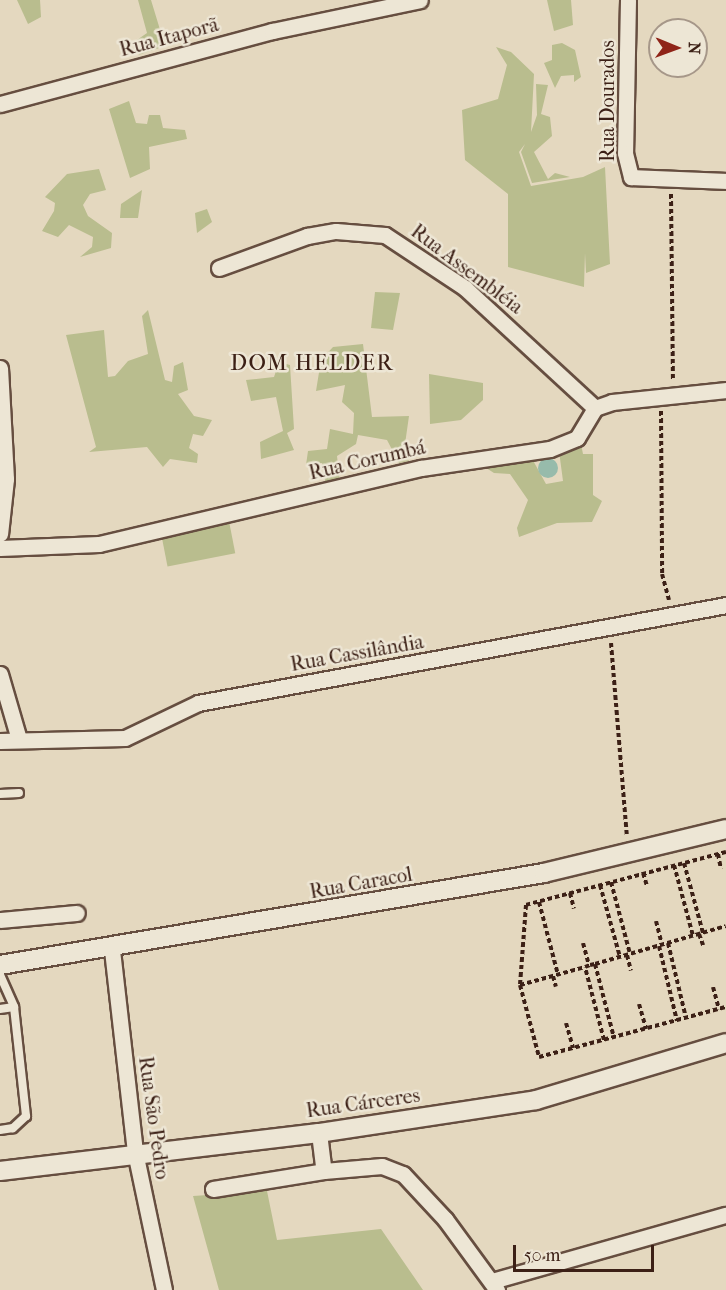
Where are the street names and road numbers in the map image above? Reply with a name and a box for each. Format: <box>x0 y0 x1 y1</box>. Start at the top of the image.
street label: Rua Itaporã <box>117 12 221 62</box>
street label: Rua Dourados <box>595 40 619 162</box>
street label: Rua Assembléia <box>406 219 528 319</box>
street label: Rua Corumbá <box>306 435 428 485</box>
street label: Rua Cassilândia <box>289 629 425 677</box>
street label: Rua Caracol <box>308 862 414 904</box>
street label: Rua São Pedro <box>133 1055 175 1181</box>
street label: Rua Cárceres <box>305 1083 421 1123</box>

